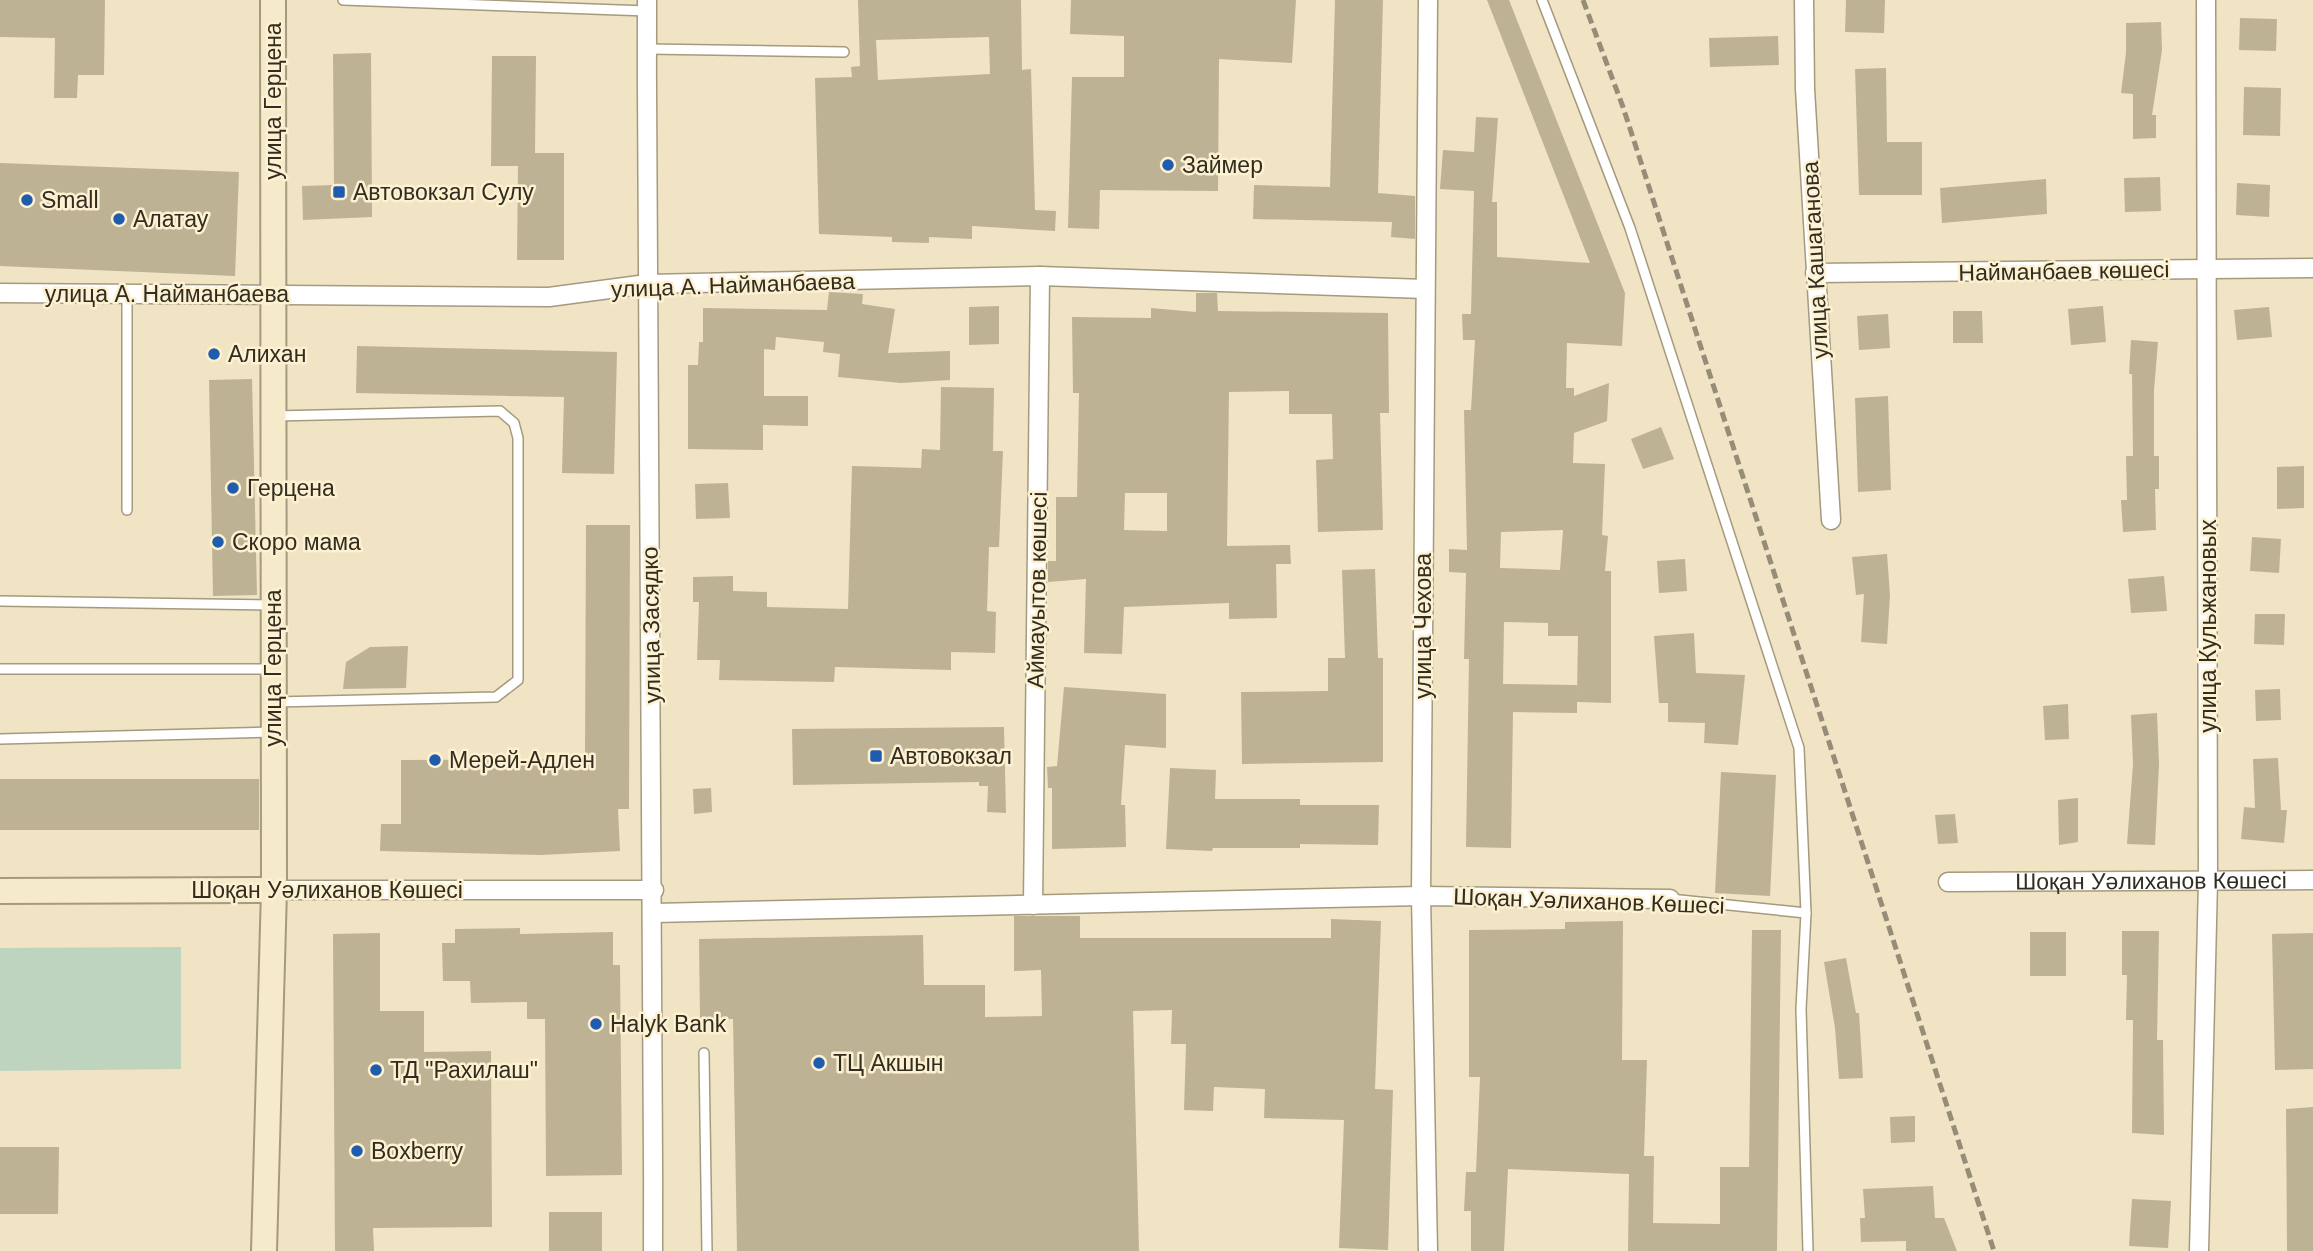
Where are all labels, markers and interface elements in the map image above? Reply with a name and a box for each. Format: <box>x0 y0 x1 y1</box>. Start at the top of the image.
street label: улица Герцена <box>260 22 286 180</box>
place label: Займер <box>1182 152 1263 178</box>
marker: Займер <box>1160 157 1176 173</box>
street label: улица Кашаганова <box>1797 160 1833 360</box>
place label: Автовокзал Сулу <box>353 179 534 205</box>
marker: Автовокзал Сулу <box>331 184 347 200</box>
place label: Small <box>41 187 99 213</box>
marker: Small <box>19 192 35 208</box>
place label: Алатау <box>133 206 209 232</box>
marker: Алатау <box>111 211 127 227</box>
street label: Найманбаев көшесі <box>1958 256 2170 286</box>
street label: улица А. Найманбаева <box>610 268 856 302</box>
street label: улица А. Найманбаева <box>45 281 289 307</box>
place label: Алихан <box>228 341 306 367</box>
marker: Алихан <box>206 346 222 362</box>
place label: Герцена <box>247 475 335 501</box>
marker: Герцена <box>225 480 241 496</box>
street label: Аймауытов көшесі <box>1022 491 1052 689</box>
street label: улица Кульжановых <box>2195 519 2221 733</box>
place label: Скоро мама <box>232 529 361 555</box>
marker: Скоро мама <box>210 534 226 550</box>
street label: улица Засядко <box>637 546 665 704</box>
street label: улица Чехова <box>1410 553 1436 699</box>
street label: улица Герцена <box>260 589 286 747</box>
place label: Автовокзал <box>890 743 1012 769</box>
place label: Мерей-Адлен <box>449 747 595 773</box>
marker: Автовокзал <box>868 748 884 764</box>
marker: Мерей-Адлен <box>427 752 443 768</box>
street label: Шоқан Уәлиханов Көшесі <box>2015 867 2287 895</box>
street label: Шоқан Уәлиханов Көшесі <box>191 877 463 903</box>
street label: Шоқан Уәлиханов Көшесі <box>1453 883 1725 919</box>
place label: Halyk Bank <box>610 1011 727 1037</box>
marker: Halyk Bank <box>588 1016 604 1032</box>
place label: ТЦ Акшын <box>833 1050 944 1076</box>
marker: ТЦ Акшын <box>811 1055 827 1071</box>
place label: ТД "Рахилаш" <box>390 1057 538 1083</box>
marker: ТД "Рахилаш" <box>368 1062 384 1078</box>
place label: Boxberry <box>371 1138 464 1164</box>
marker: Boxberry <box>349 1143 365 1159</box>

